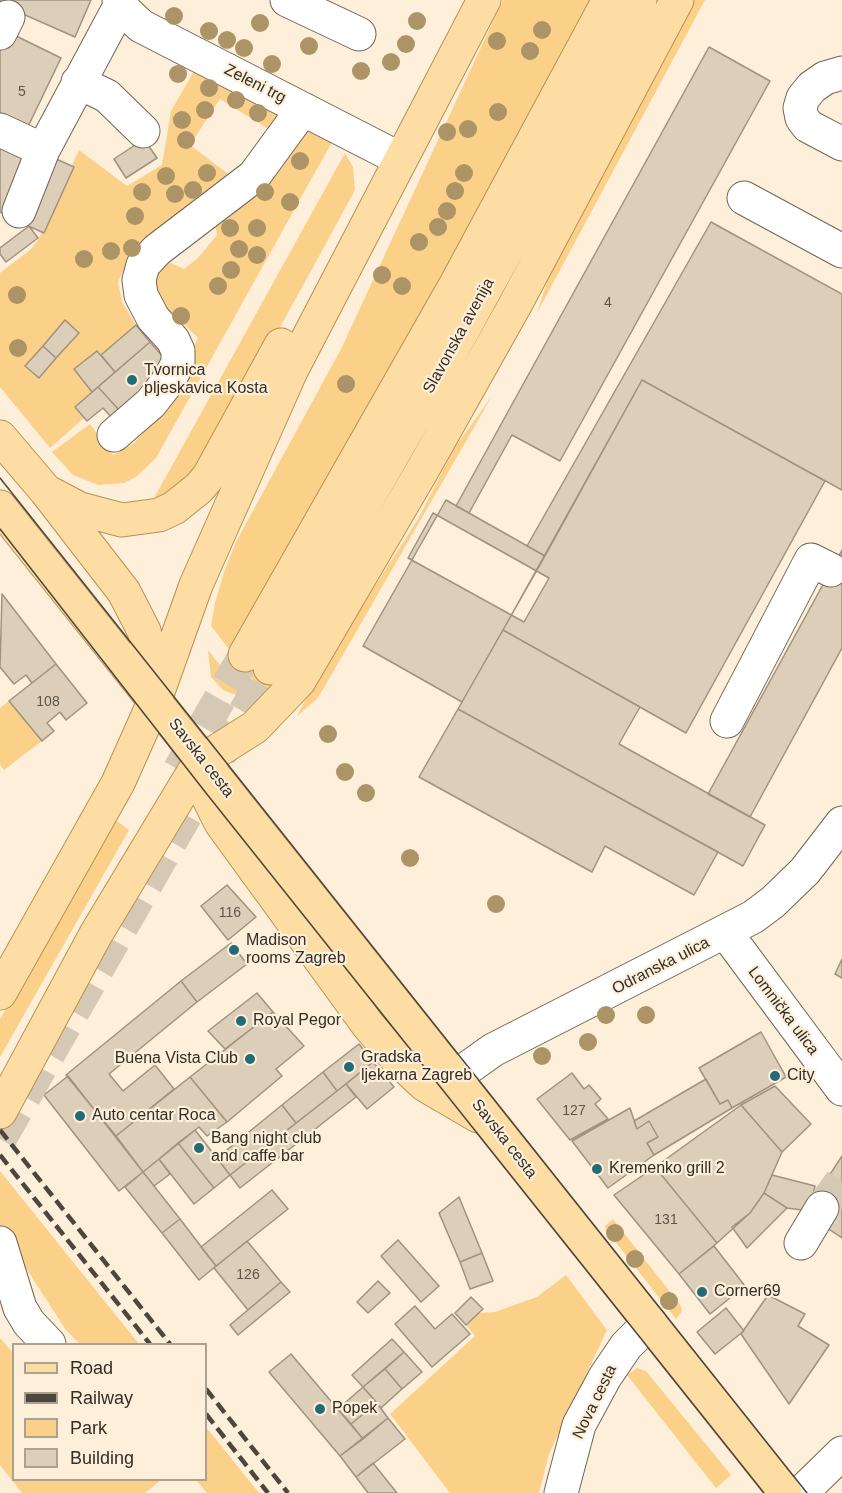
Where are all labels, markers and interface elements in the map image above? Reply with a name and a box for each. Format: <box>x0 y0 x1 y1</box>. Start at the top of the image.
street label: Zeleni trg <box>221 60 289 108</box>
house number: 5 <box>18 84 26 100</box>
street label: Slavonska avenija <box>419 275 499 397</box>
house number: 4 <box>604 295 612 311</box>
place label: Tvornica pljeskavica Kosta <box>144 361 268 399</box>
marker: Tvornica pljeskavica Kosta <box>125 373 139 387</box>
house number: 108 <box>36 694 60 710</box>
street label: Savska cesta <box>164 715 238 801</box>
house number: 116 <box>219 905 241 921</box>
place label: Madison rooms Zagreb <box>246 931 346 969</box>
street label: Odranska ulica <box>609 933 713 999</box>
marker: Madison rooms Zagreb <box>227 943 241 957</box>
street label: Lomnička ulica <box>743 963 823 1059</box>
place label: Royal Pegor <box>253 1011 341 1031</box>
marker: Royal Pegor <box>234 1014 248 1028</box>
place label: Gradska ljekarna Zagreb <box>361 1048 472 1086</box>
place label: Buena Vista Club <box>115 1049 238 1069</box>
marker: Buena Vista Club <box>243 1052 257 1066</box>
marker: Gradska ljekarna Zagreb <box>342 1060 356 1074</box>
place label: City <box>787 1066 815 1086</box>
marker: City <box>768 1069 782 1083</box>
street label: Savska cesta <box>467 1096 541 1182</box>
house number: 127 <box>562 1103 586 1119</box>
place label: Auto centar Roca <box>92 1106 216 1126</box>
marker: Auto centar Roca <box>73 1109 87 1123</box>
place label: Bang night club and caffe bar <box>211 1129 321 1167</box>
marker: Bang night club and caffe bar <box>192 1141 206 1155</box>
place label: Kremenko grill 2 <box>609 1159 725 1179</box>
marker: Kremenko grill 2 <box>590 1162 604 1176</box>
house number: 131 <box>654 1212 678 1228</box>
house number: 126 <box>236 1267 260 1283</box>
place label: Corner69 <box>714 1282 781 1302</box>
marker: Corner69 <box>695 1285 709 1299</box>
legend <box>12 1343 207 1481</box>
text: Road <box>70 1358 113 1378</box>
street label: Nova cesta <box>569 1362 621 1442</box>
text: Railway <box>70 1388 133 1408</box>
place label: Popek <box>332 1399 377 1419</box>
marker: Popek <box>313 1402 327 1416</box>
text: Park <box>70 1418 107 1438</box>
text: Building <box>70 1448 134 1468</box>

